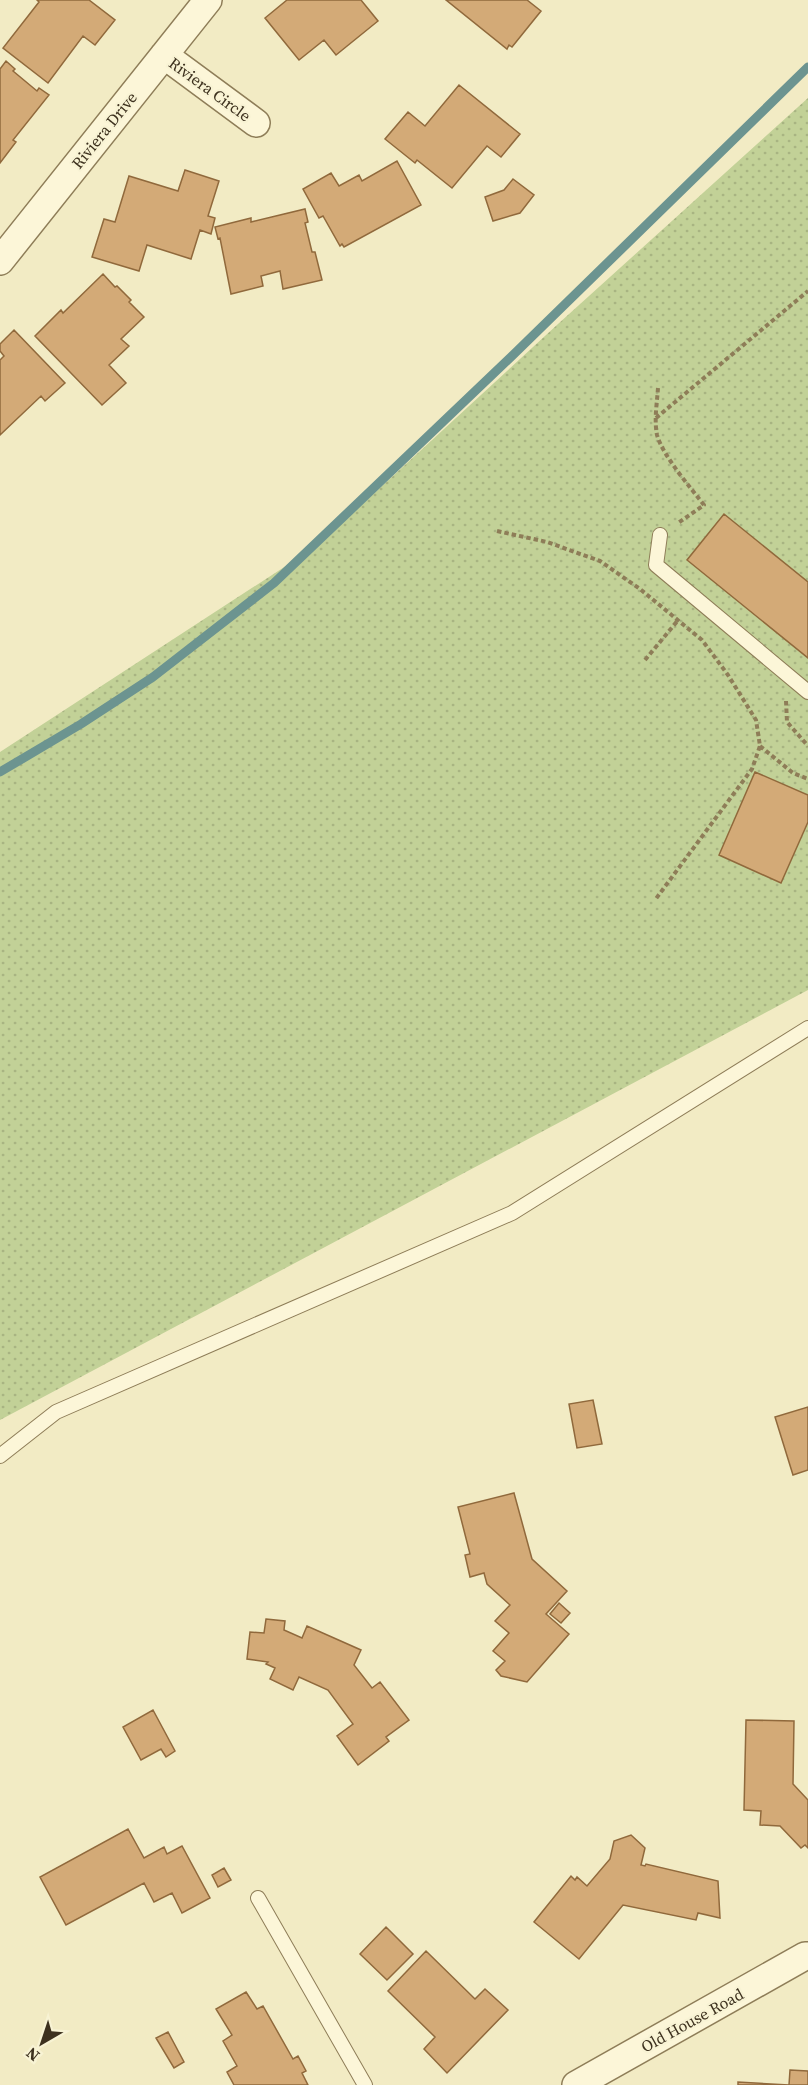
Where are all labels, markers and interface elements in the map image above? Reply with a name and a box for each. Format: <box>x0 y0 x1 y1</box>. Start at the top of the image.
street label: Riviera Circle <box>165 52 255 126</box>
street label: Riviera Drive <box>66 87 142 173</box>
street label: Old House Road <box>637 1983 747 2057</box>
north arrow <box>12 2013 72 2073</box>
text: N <box>21 2042 44 2067</box>

